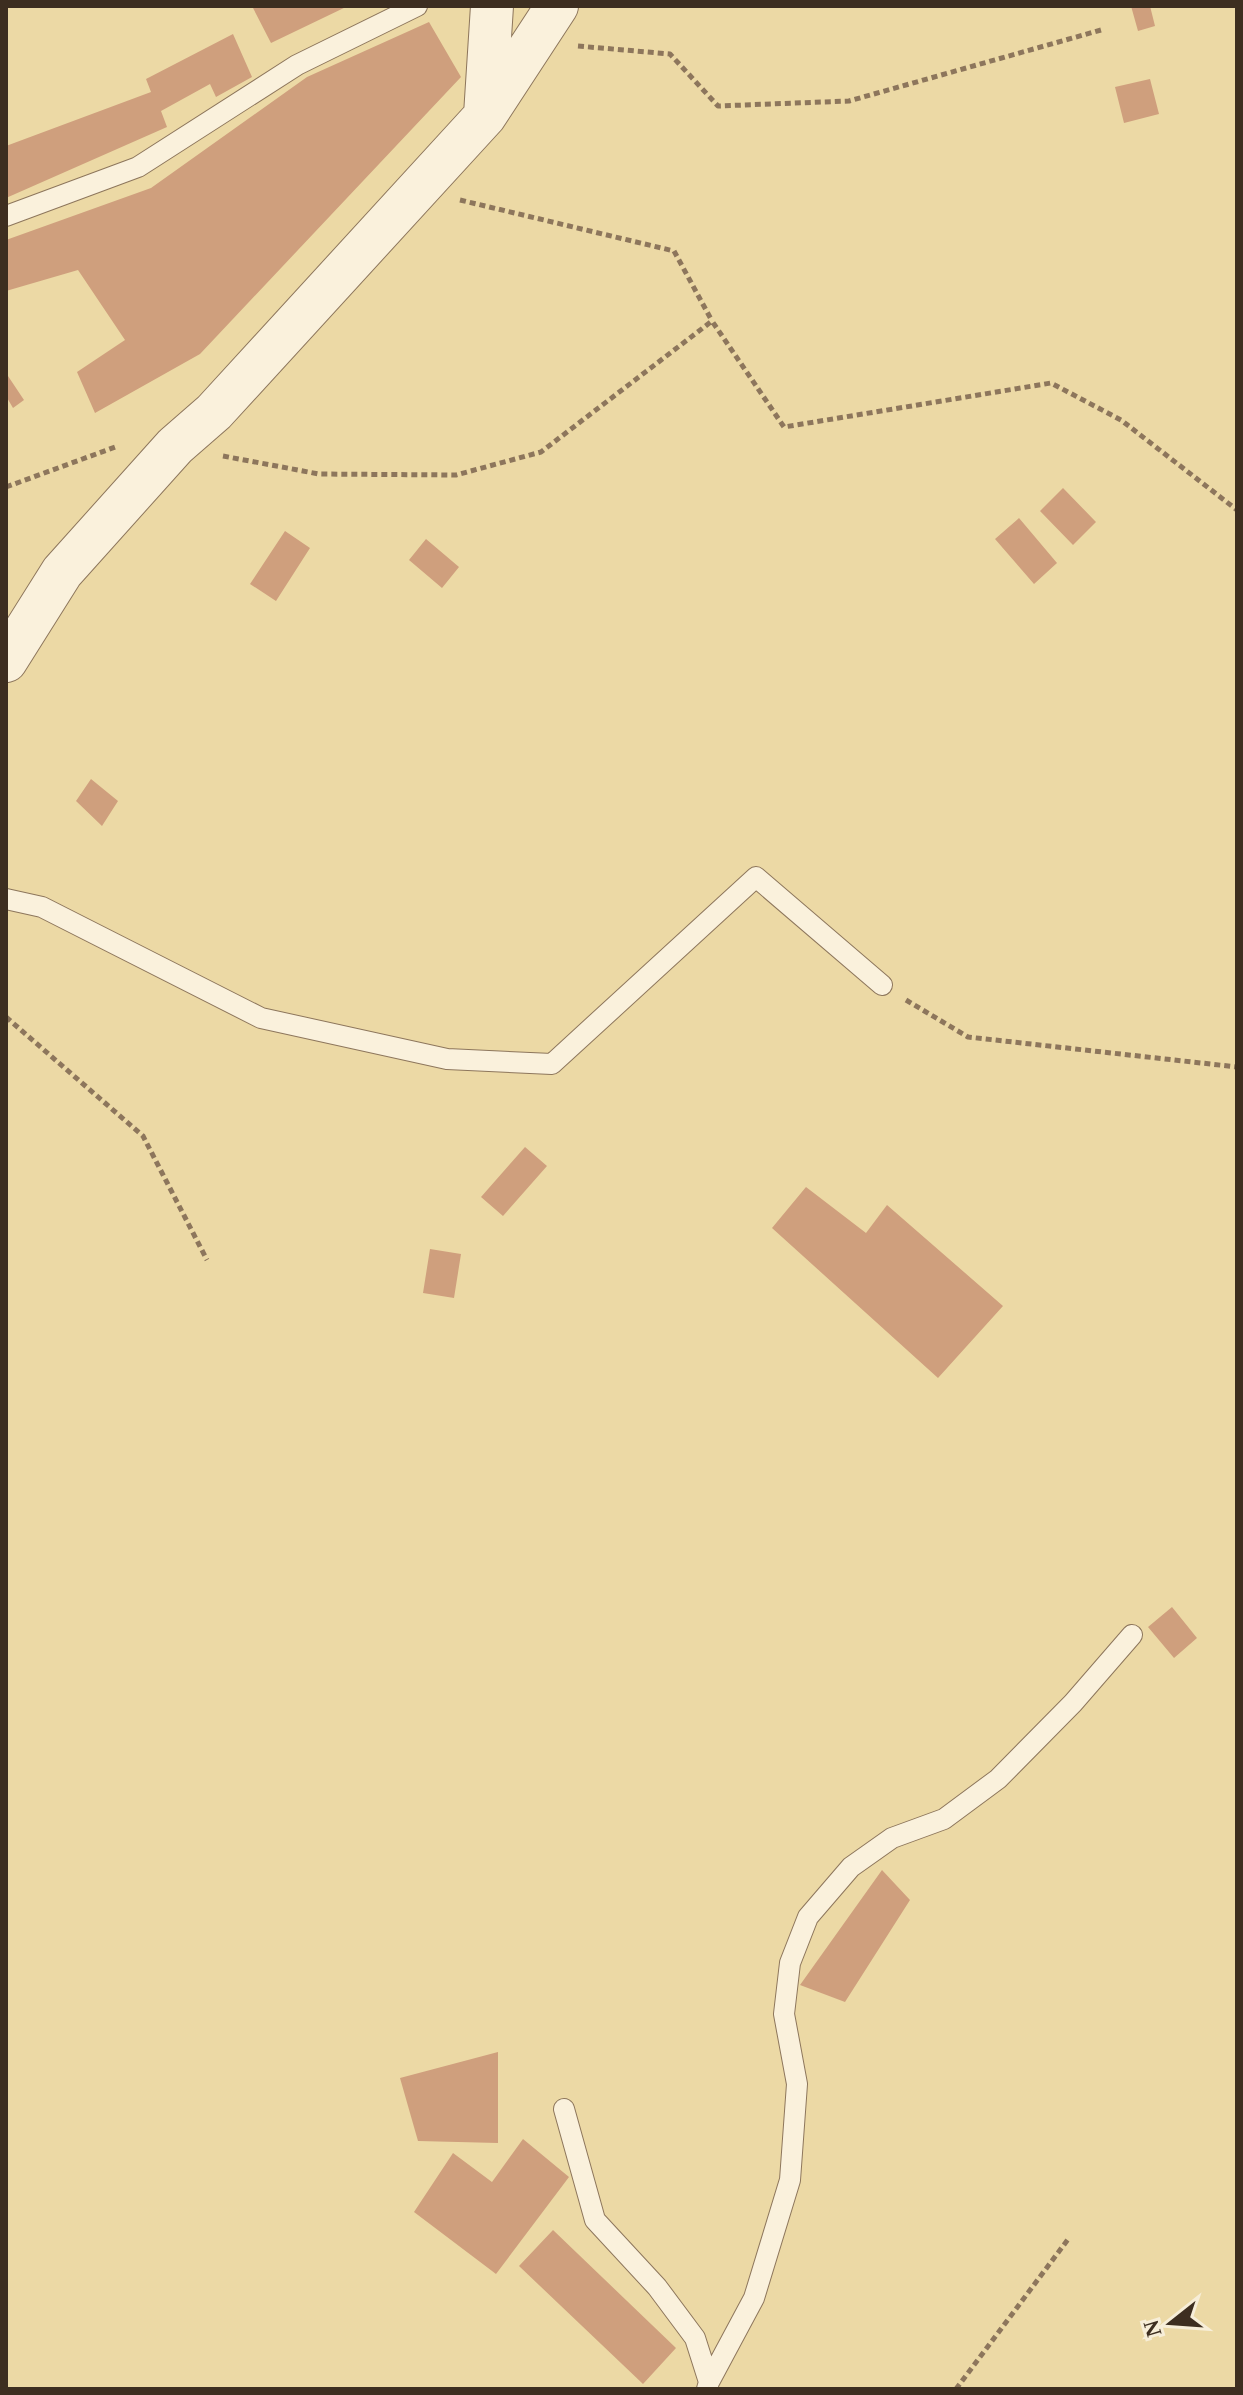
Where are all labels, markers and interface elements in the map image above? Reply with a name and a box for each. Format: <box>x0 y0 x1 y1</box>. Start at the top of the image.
north arrow <box>1131 2283 1211 2363</box>
text: N <box>1138 2317 1167 2340</box>

